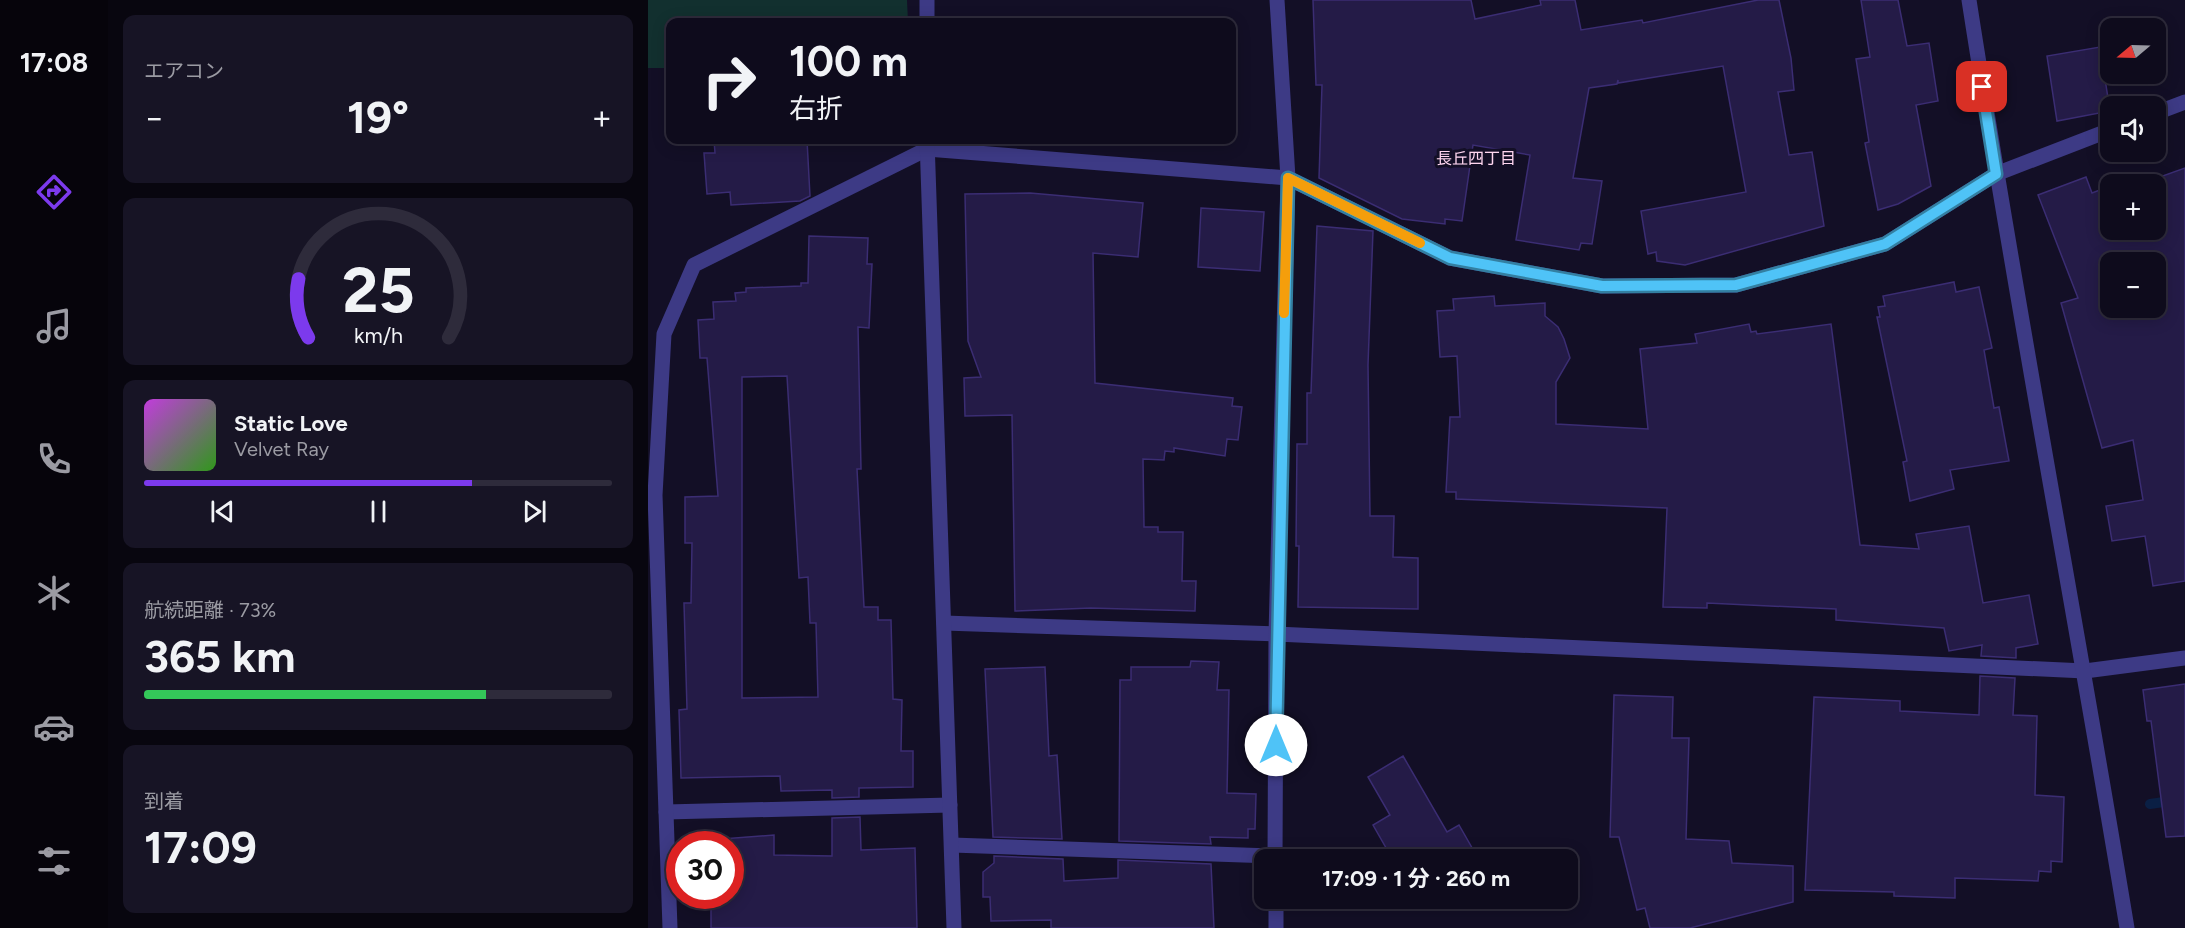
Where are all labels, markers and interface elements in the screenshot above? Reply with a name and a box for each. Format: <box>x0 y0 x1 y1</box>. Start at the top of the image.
north arrow <box>2100 18 2166 84</box>
map controls <box>2100 18 2166 318</box>
text: 100 m <box>789 36 908 87</box>
icon: right <box>690 42 768 120</box>
text: 17:08 <box>20 46 88 79</box>
text: エアコン <box>144 59 224 83</box>
pin <box>1956 61 2007 112</box>
icon: arrive <box>1965 70 1998 103</box>
text: 19° <box>347 90 409 144</box>
text: 右折 <box>789 92 843 125</box>
button: sound <box>2100 96 2166 162</box>
text: − <box>144 98 165 137</box>
text: + <box>591 98 612 137</box>
district label: 長丘四丁目 <box>1436 149 1516 168</box>
icon: directions <box>33 171 75 213</box>
button: + <box>2100 174 2166 240</box>
button: − <box>2100 252 2166 318</box>
text: 25 <box>342 254 414 329</box>
icon: music <box>33 305 75 347</box>
text: km/h <box>354 324 402 349</box>
text: Static Love <box>234 410 348 437</box>
text: Velvet Ray <box>234 437 329 461</box>
icon: phone <box>33 438 75 480</box>
icon: previous <box>206 495 239 528</box>
icon: pause <box>362 495 395 528</box>
icon: next <box>518 495 551 528</box>
icon: climate <box>33 572 75 614</box>
text: 航続距離 · 73% <box>144 598 276 622</box>
text: 365 km <box>144 629 295 683</box>
icon: car <box>33 706 75 748</box>
position arrow <box>1244 713 1308 777</box>
text: 到着 <box>144 789 184 813</box>
text: 17:09 <box>144 820 257 874</box>
speed limit sign: 30 <box>666 831 744 909</box>
icon: filters <box>33 840 75 882</box>
text: 17:09 · 1 分 · 260 m <box>1322 865 1510 892</box>

